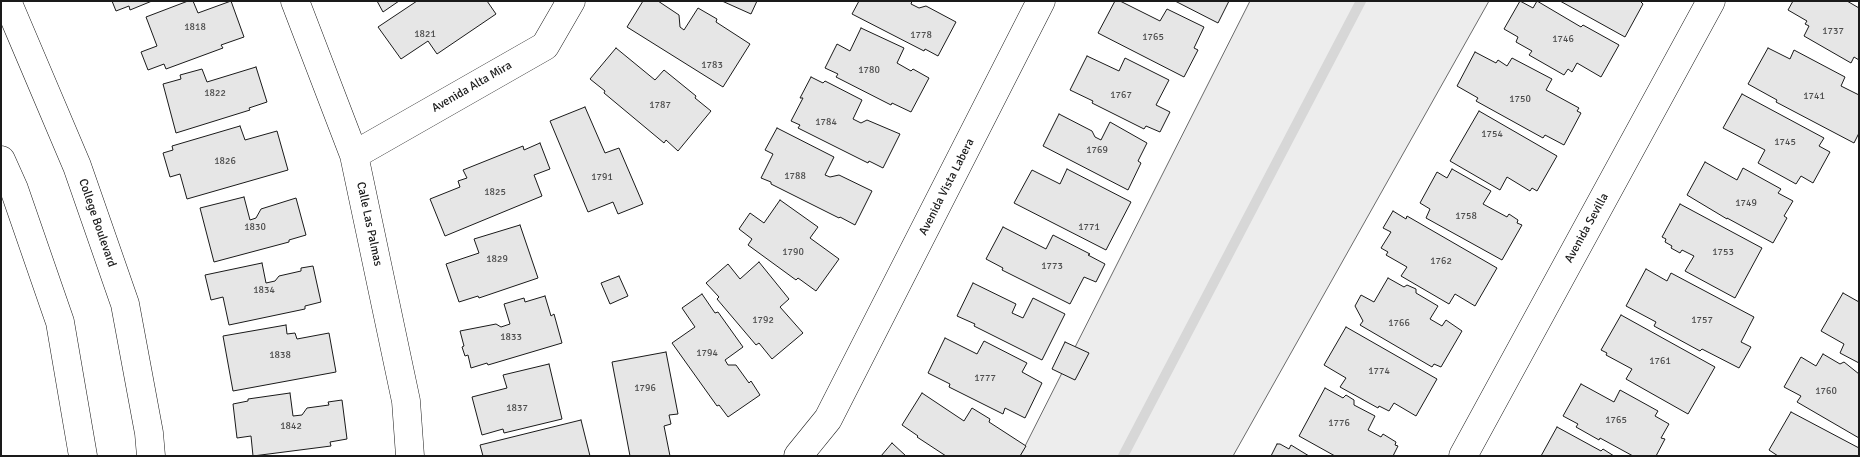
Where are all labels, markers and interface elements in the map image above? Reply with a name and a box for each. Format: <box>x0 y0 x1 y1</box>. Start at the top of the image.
house number: 1818 <box>184 21 206 33</box>
house number: 1737 <box>1822 25 1844 37</box>
house number: 1821 <box>414 28 436 40</box>
house number: 1778 <box>910 29 932 41</box>
house number: 1765 <box>1142 31 1164 43</box>
house number: 1746 <box>1552 33 1574 45</box>
street label: Avenida Alta Mira <box>429 58 515 116</box>
house number: 1783 <box>701 59 723 71</box>
house number: 1780 <box>858 64 880 76</box>
house number: 1822 <box>204 87 226 99</box>
house number: 1767 <box>1110 89 1132 101</box>
house number: 1741 <box>1803 90 1825 102</box>
house number: 1750 <box>1509 93 1531 105</box>
house number: 1787 <box>649 99 671 111</box>
house number: 1784 <box>815 116 837 128</box>
house number: 1754 <box>1481 128 1503 140</box>
street label: Avenida Vista Labera <box>916 136 978 238</box>
house number: 1745 <box>1774 136 1796 148</box>
house number: 1769 <box>1086 144 1108 156</box>
house number: 1826 <box>214 155 236 167</box>
house number: 1788 <box>784 170 806 182</box>
house number: 1791 <box>591 171 613 183</box>
street label: College Boulevard <box>75 177 119 269</box>
street label: Calle Las Palmas <box>353 181 385 267</box>
house number: 1825 <box>484 186 506 198</box>
street label: Avenida Sevilla <box>1562 191 1612 265</box>
house number: 1749 <box>1735 197 1757 209</box>
house number: 1758 <box>1455 210 1477 222</box>
house number: 1830 <box>244 221 266 233</box>
house number: 1771 <box>1078 221 1100 233</box>
house number: 1790 <box>782 246 804 258</box>
house number: 1753 <box>1712 246 1734 258</box>
house number: 1829 <box>486 253 508 265</box>
house number: 1762 <box>1430 255 1452 267</box>
house number: 1773 <box>1041 260 1063 272</box>
house number: 1834 <box>253 284 275 296</box>
house number: 1792 <box>752 314 774 326</box>
house number: 1757 <box>1691 314 1713 326</box>
house number: 1766 <box>1388 317 1410 329</box>
house number: 1833 <box>500 331 522 343</box>
house number: 1794 <box>696 347 718 359</box>
house number: 1838 <box>269 349 291 361</box>
house number: 1761 <box>1649 355 1671 367</box>
house number: 1774 <box>1368 365 1390 377</box>
house number: 1777 <box>974 372 996 384</box>
house number: 1796 <box>634 382 656 394</box>
house number: 1760 <box>1815 385 1837 397</box>
house number: 1837 <box>506 402 528 414</box>
house number: 1765 <box>1605 414 1627 426</box>
house number: 1776 <box>1328 417 1350 429</box>
house number: 1842 <box>280 420 302 432</box>

